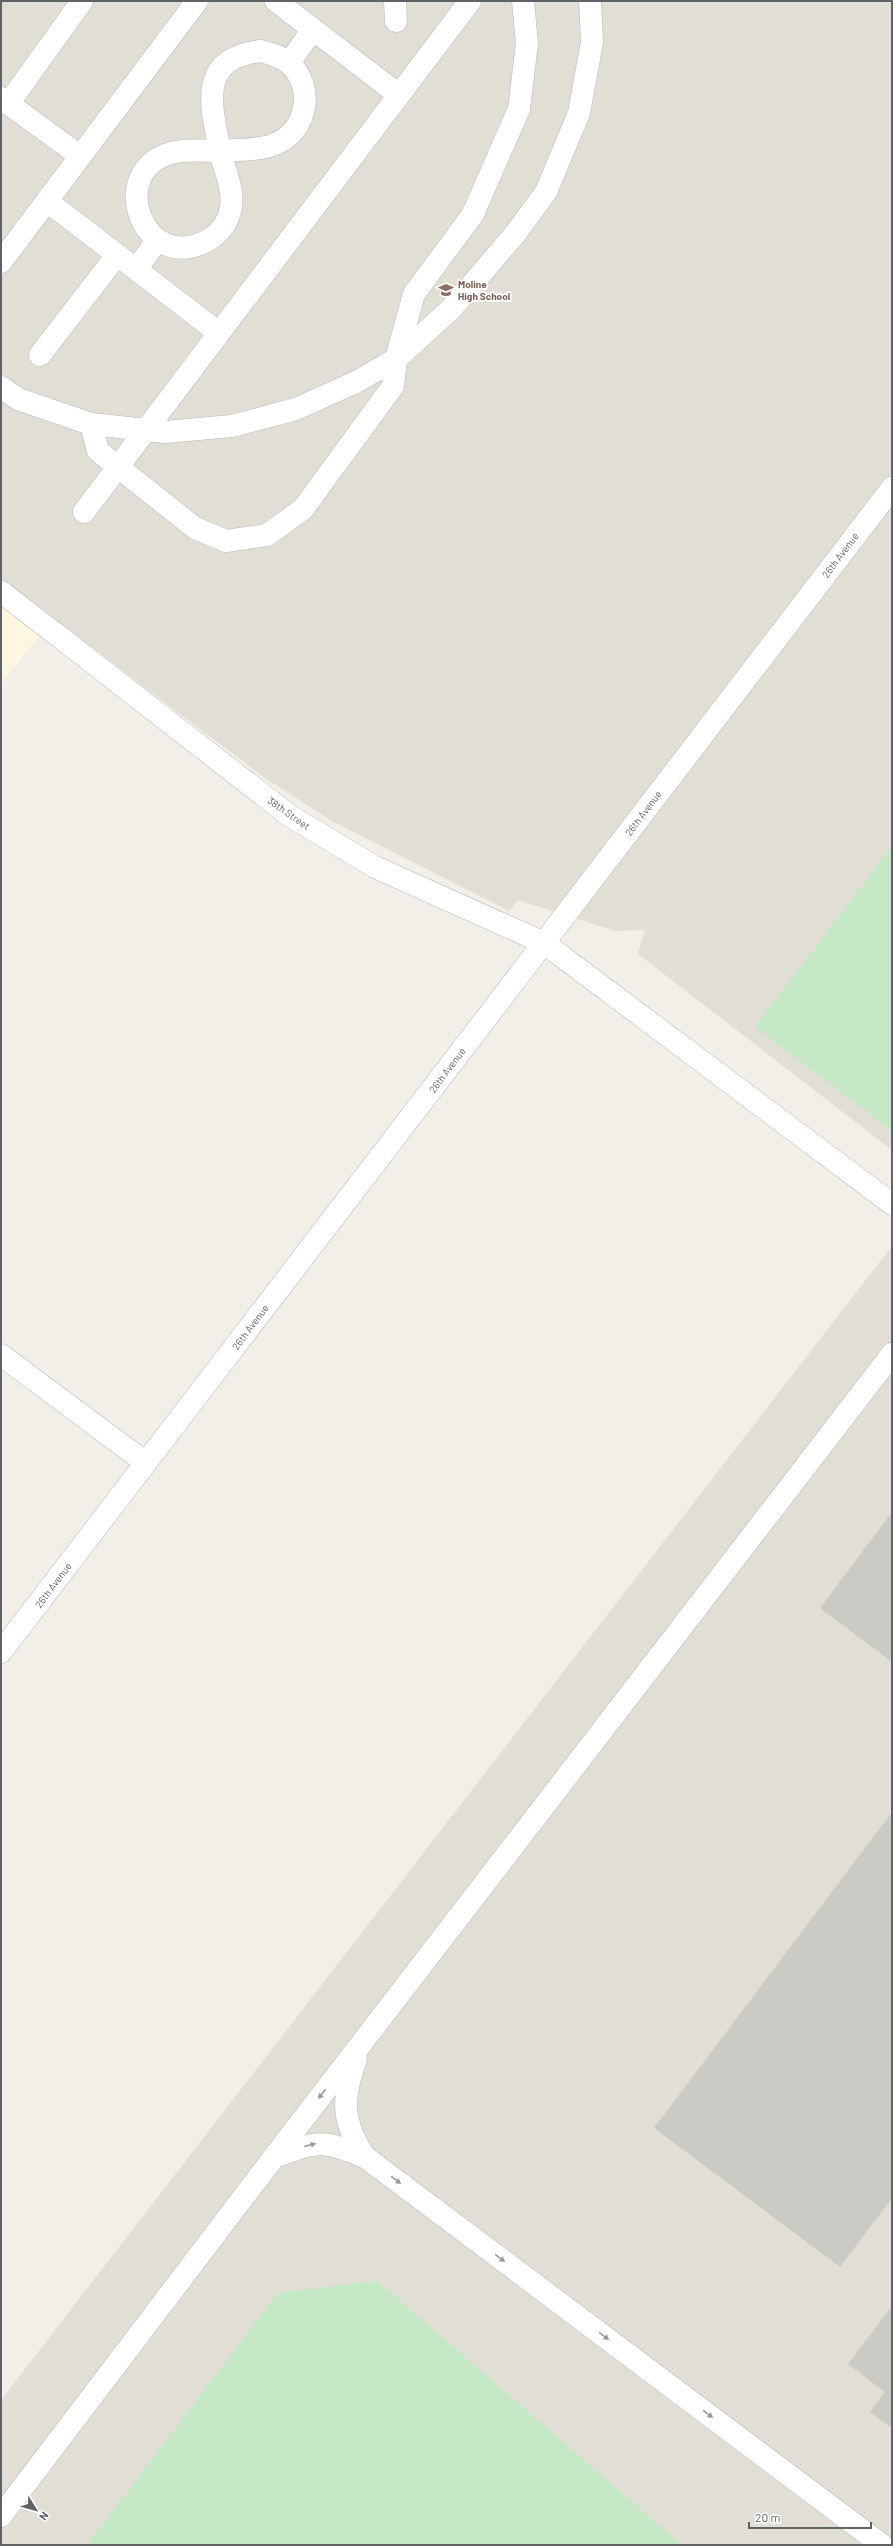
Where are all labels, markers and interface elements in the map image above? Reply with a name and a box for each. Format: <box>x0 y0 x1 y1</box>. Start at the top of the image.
place label: Moline High School <box>458 278 510 302</box>
school or university icon: Moline High School <box>437 281 455 299</box>
street label: 26th Avenue <box>819 530 861 580</box>
street label: 26th Avenue <box>622 788 664 838</box>
street label: 38th Street <box>266 794 313 832</box>
street label: 26th Avenue <box>426 1045 468 1095</box>
street label: 26th Avenue <box>229 1302 271 1352</box>
street label: 26th Avenue <box>32 1560 74 1610</box>
one-way arrow <box>318 2088 326 2099</box>
one-way arrow <box>304 2141 317 2147</box>
one-way arrow <box>391 2176 402 2184</box>
one-way arrow <box>495 2254 505 2262</box>
one-way arrow <box>599 2332 609 2340</box>
one-way arrow <box>703 2410 713 2418</box>
north arrow <box>16 2490 56 2530</box>
scale bar <box>749 2504 871 2530</box>
text: N <box>37 2509 52 2523</box>
text: 20 m <box>755 2510 781 2524</box>

